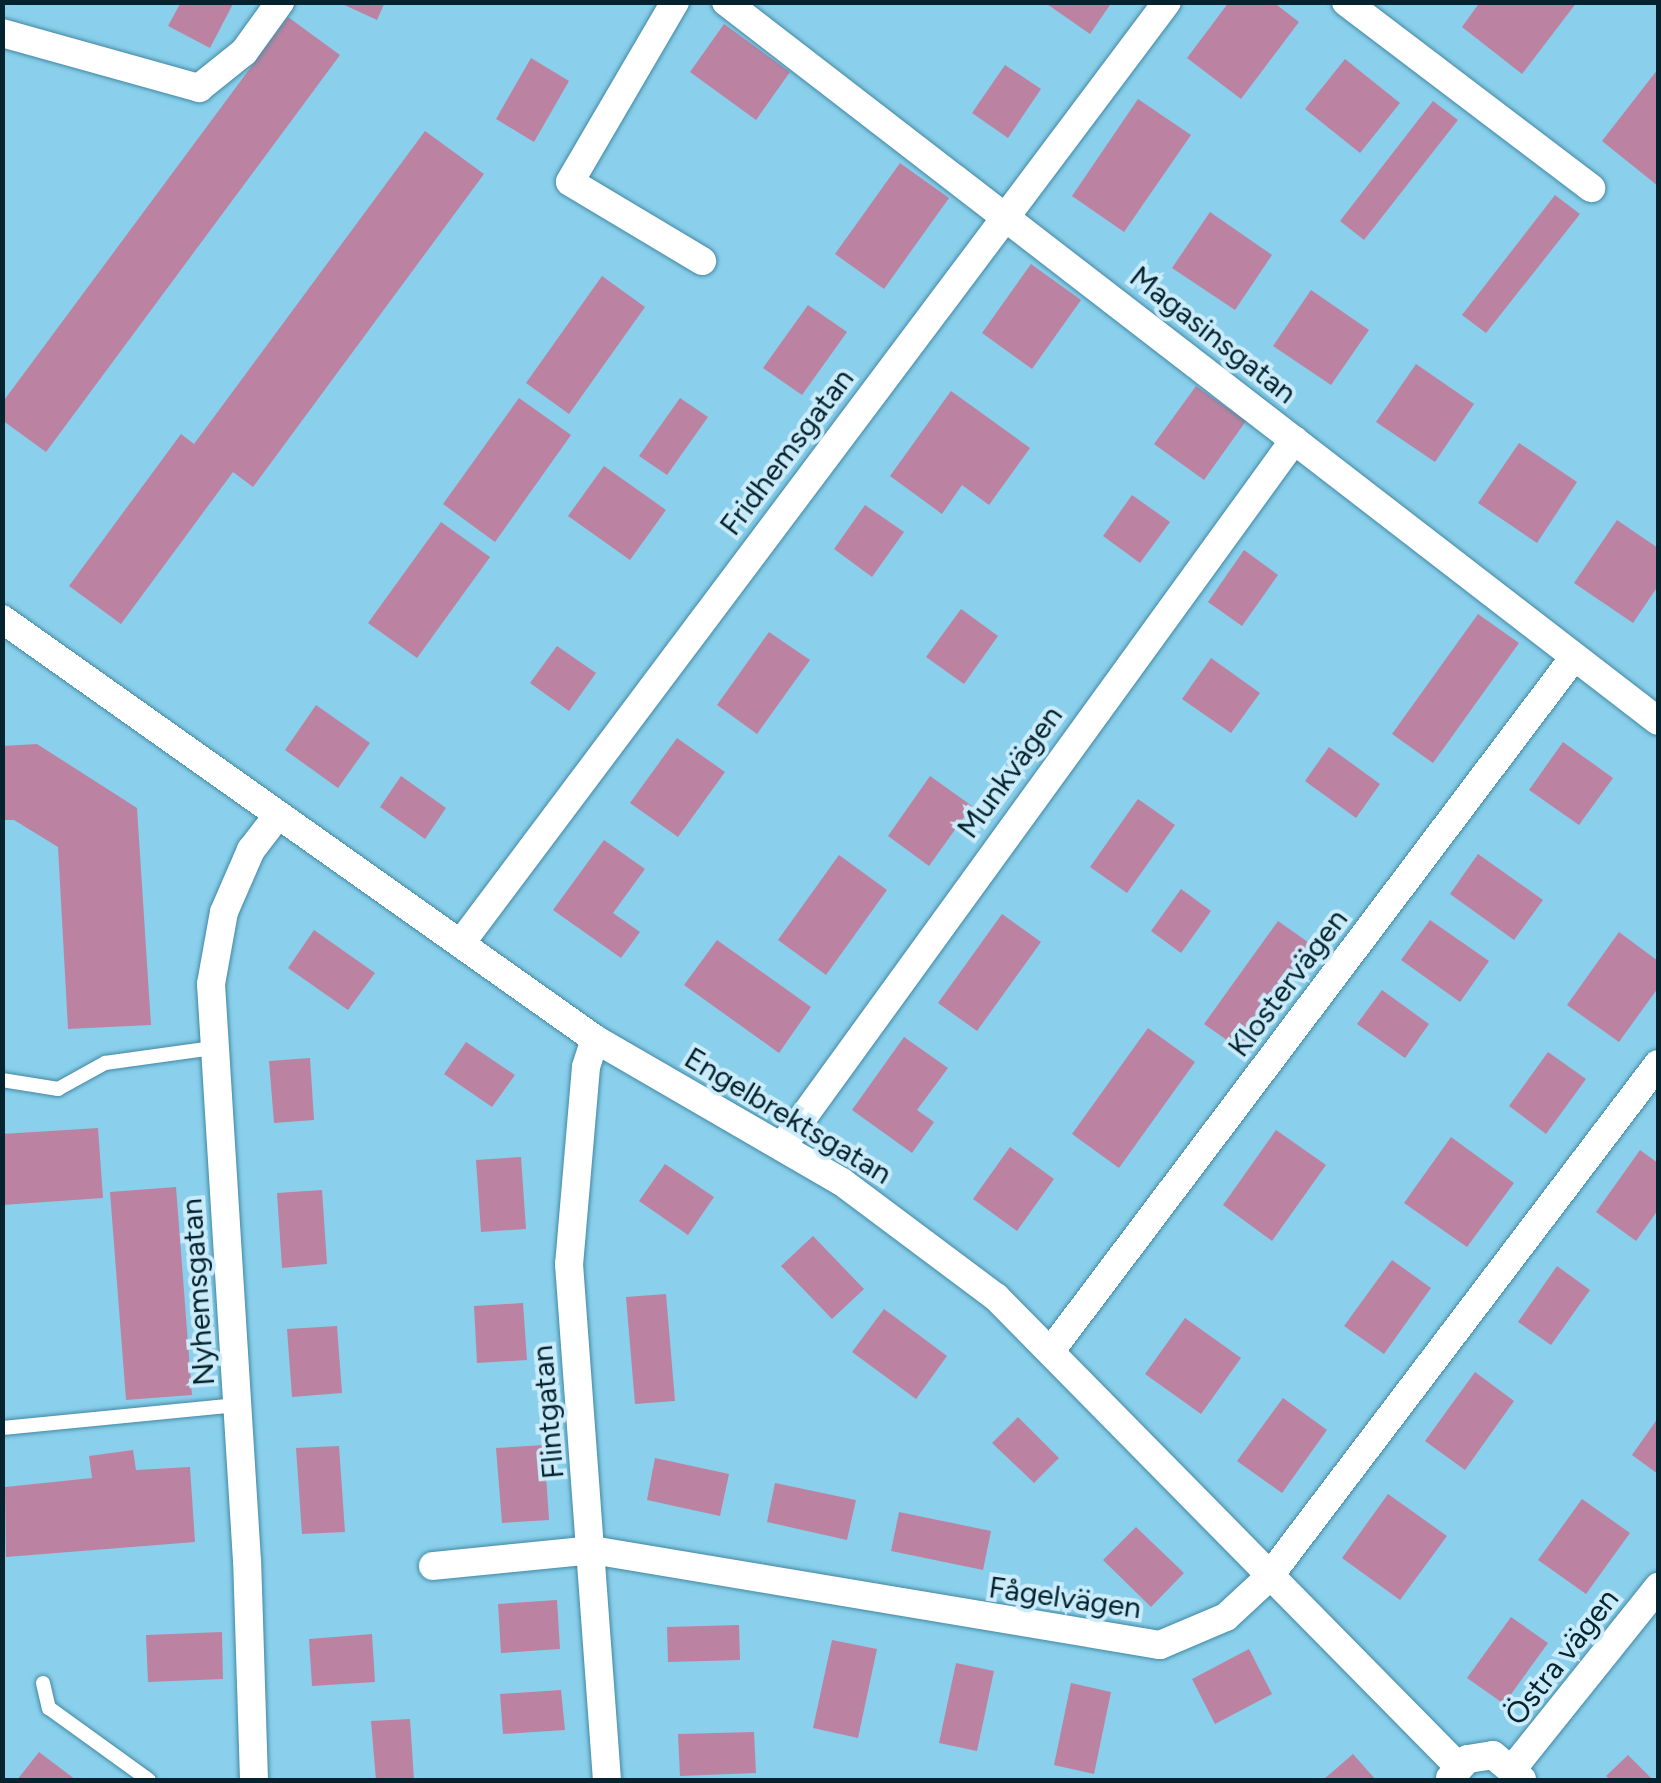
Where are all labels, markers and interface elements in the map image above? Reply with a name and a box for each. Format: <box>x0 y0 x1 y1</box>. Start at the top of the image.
street label: Magasinsgatan <box>1123 259 1303 411</box>
street label: Fridhemsgatan <box>713 361 861 543</box>
street label: Munkvägen <box>950 699 1070 845</box>
street label: Klostervägen <box>1221 902 1355 1064</box>
street label: Engelbrektsgatan <box>678 1040 898 1192</box>
street label: Nyhemsgatan <box>173 1197 223 1387</box>
street label: Flintgatan <box>524 1344 572 1480</box>
street label: Fågelvägen <box>986 1569 1144 1627</box>
street label: Östra vägen <box>1498 1582 1626 1732</box>

